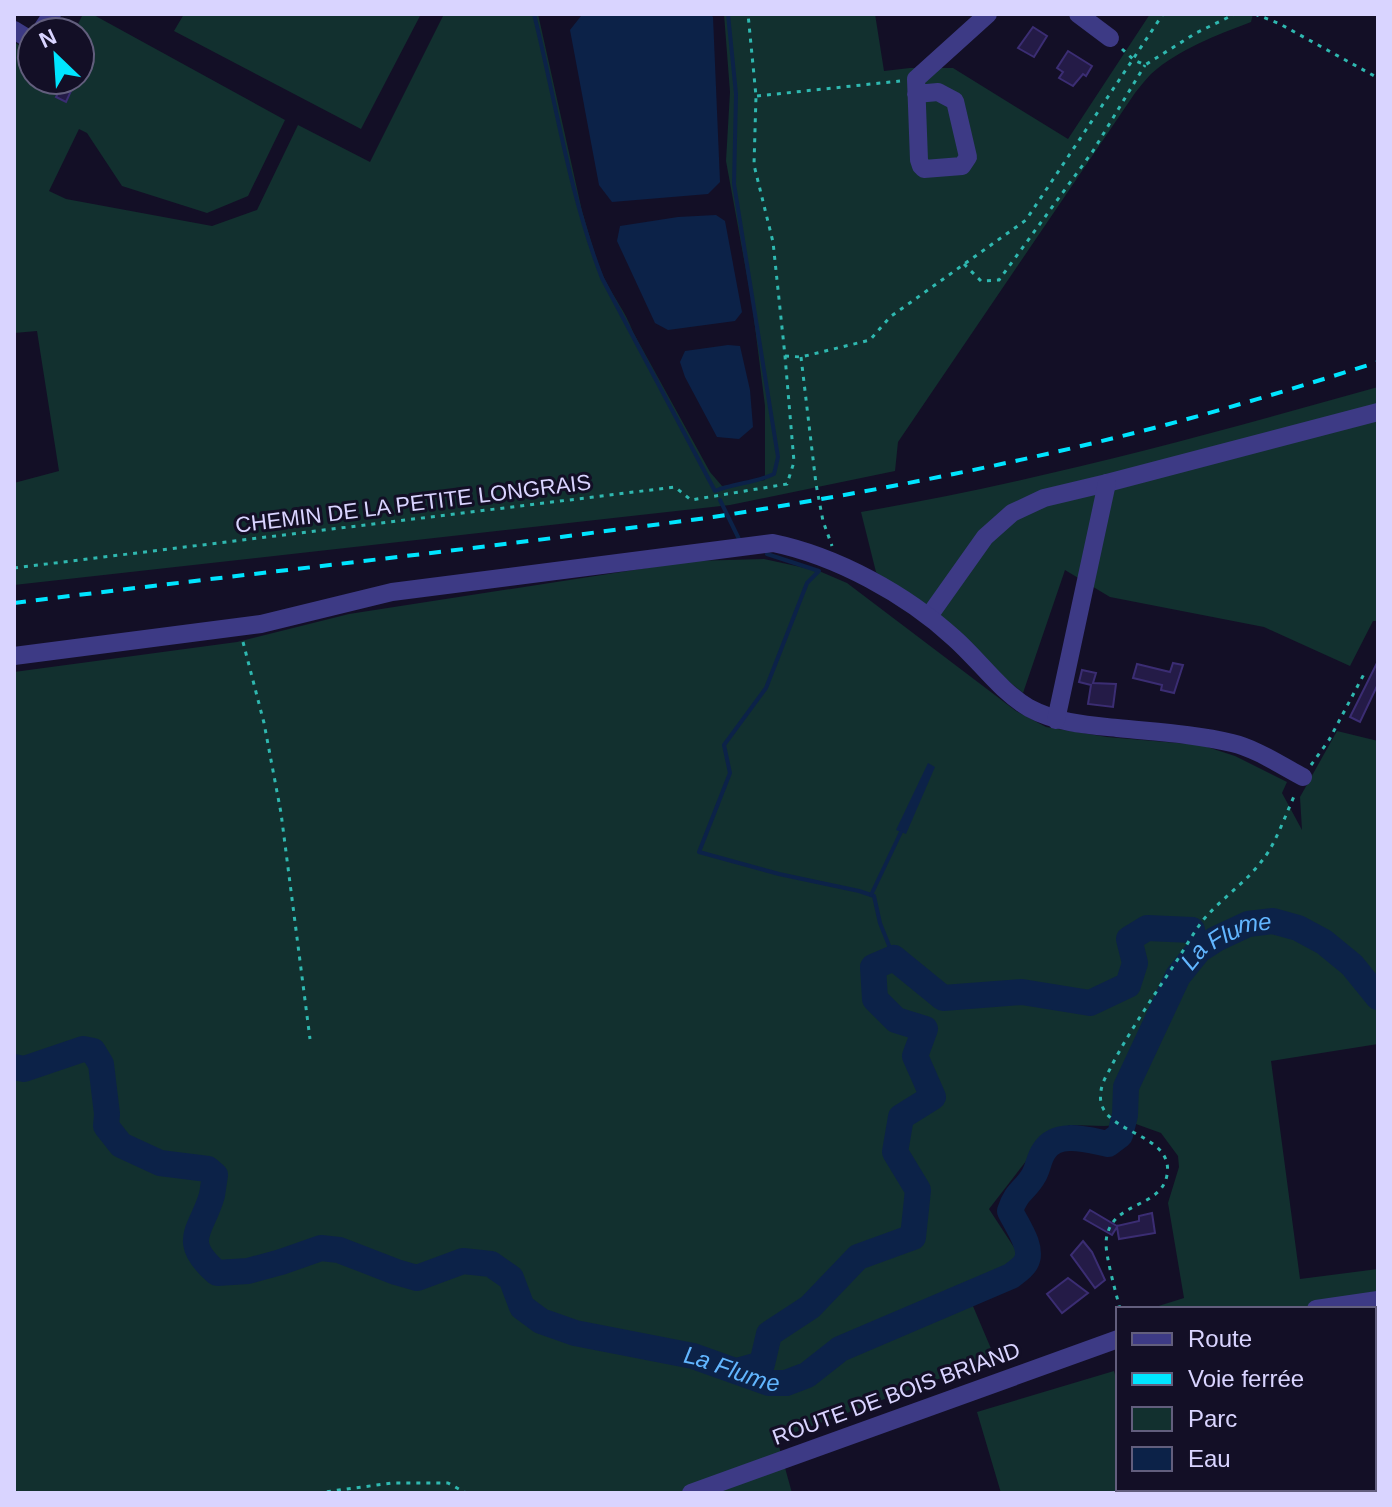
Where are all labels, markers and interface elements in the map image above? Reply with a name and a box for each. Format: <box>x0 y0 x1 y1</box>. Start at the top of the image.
north arrow <box>16 16 96 96</box>
text: N <box>35 24 60 53</box>
street label: CHEMIN DE LA PETITE LONGRAIS <box>234 469 592 538</box>
water label: La Flume <box>1175 907 1273 975</box>
legend <box>1116 1307 1376 1491</box>
text: Route <box>1188 1325 1252 1352</box>
street label: ROUTE DE BOIS BRIAND <box>769 1337 1023 1450</box>
water label: La Flume <box>682 1341 780 1396</box>
text: Voie ferrée <box>1188 1365 1304 1392</box>
text: Parc <box>1188 1405 1237 1432</box>
text: Eau <box>1188 1445 1231 1472</box>

